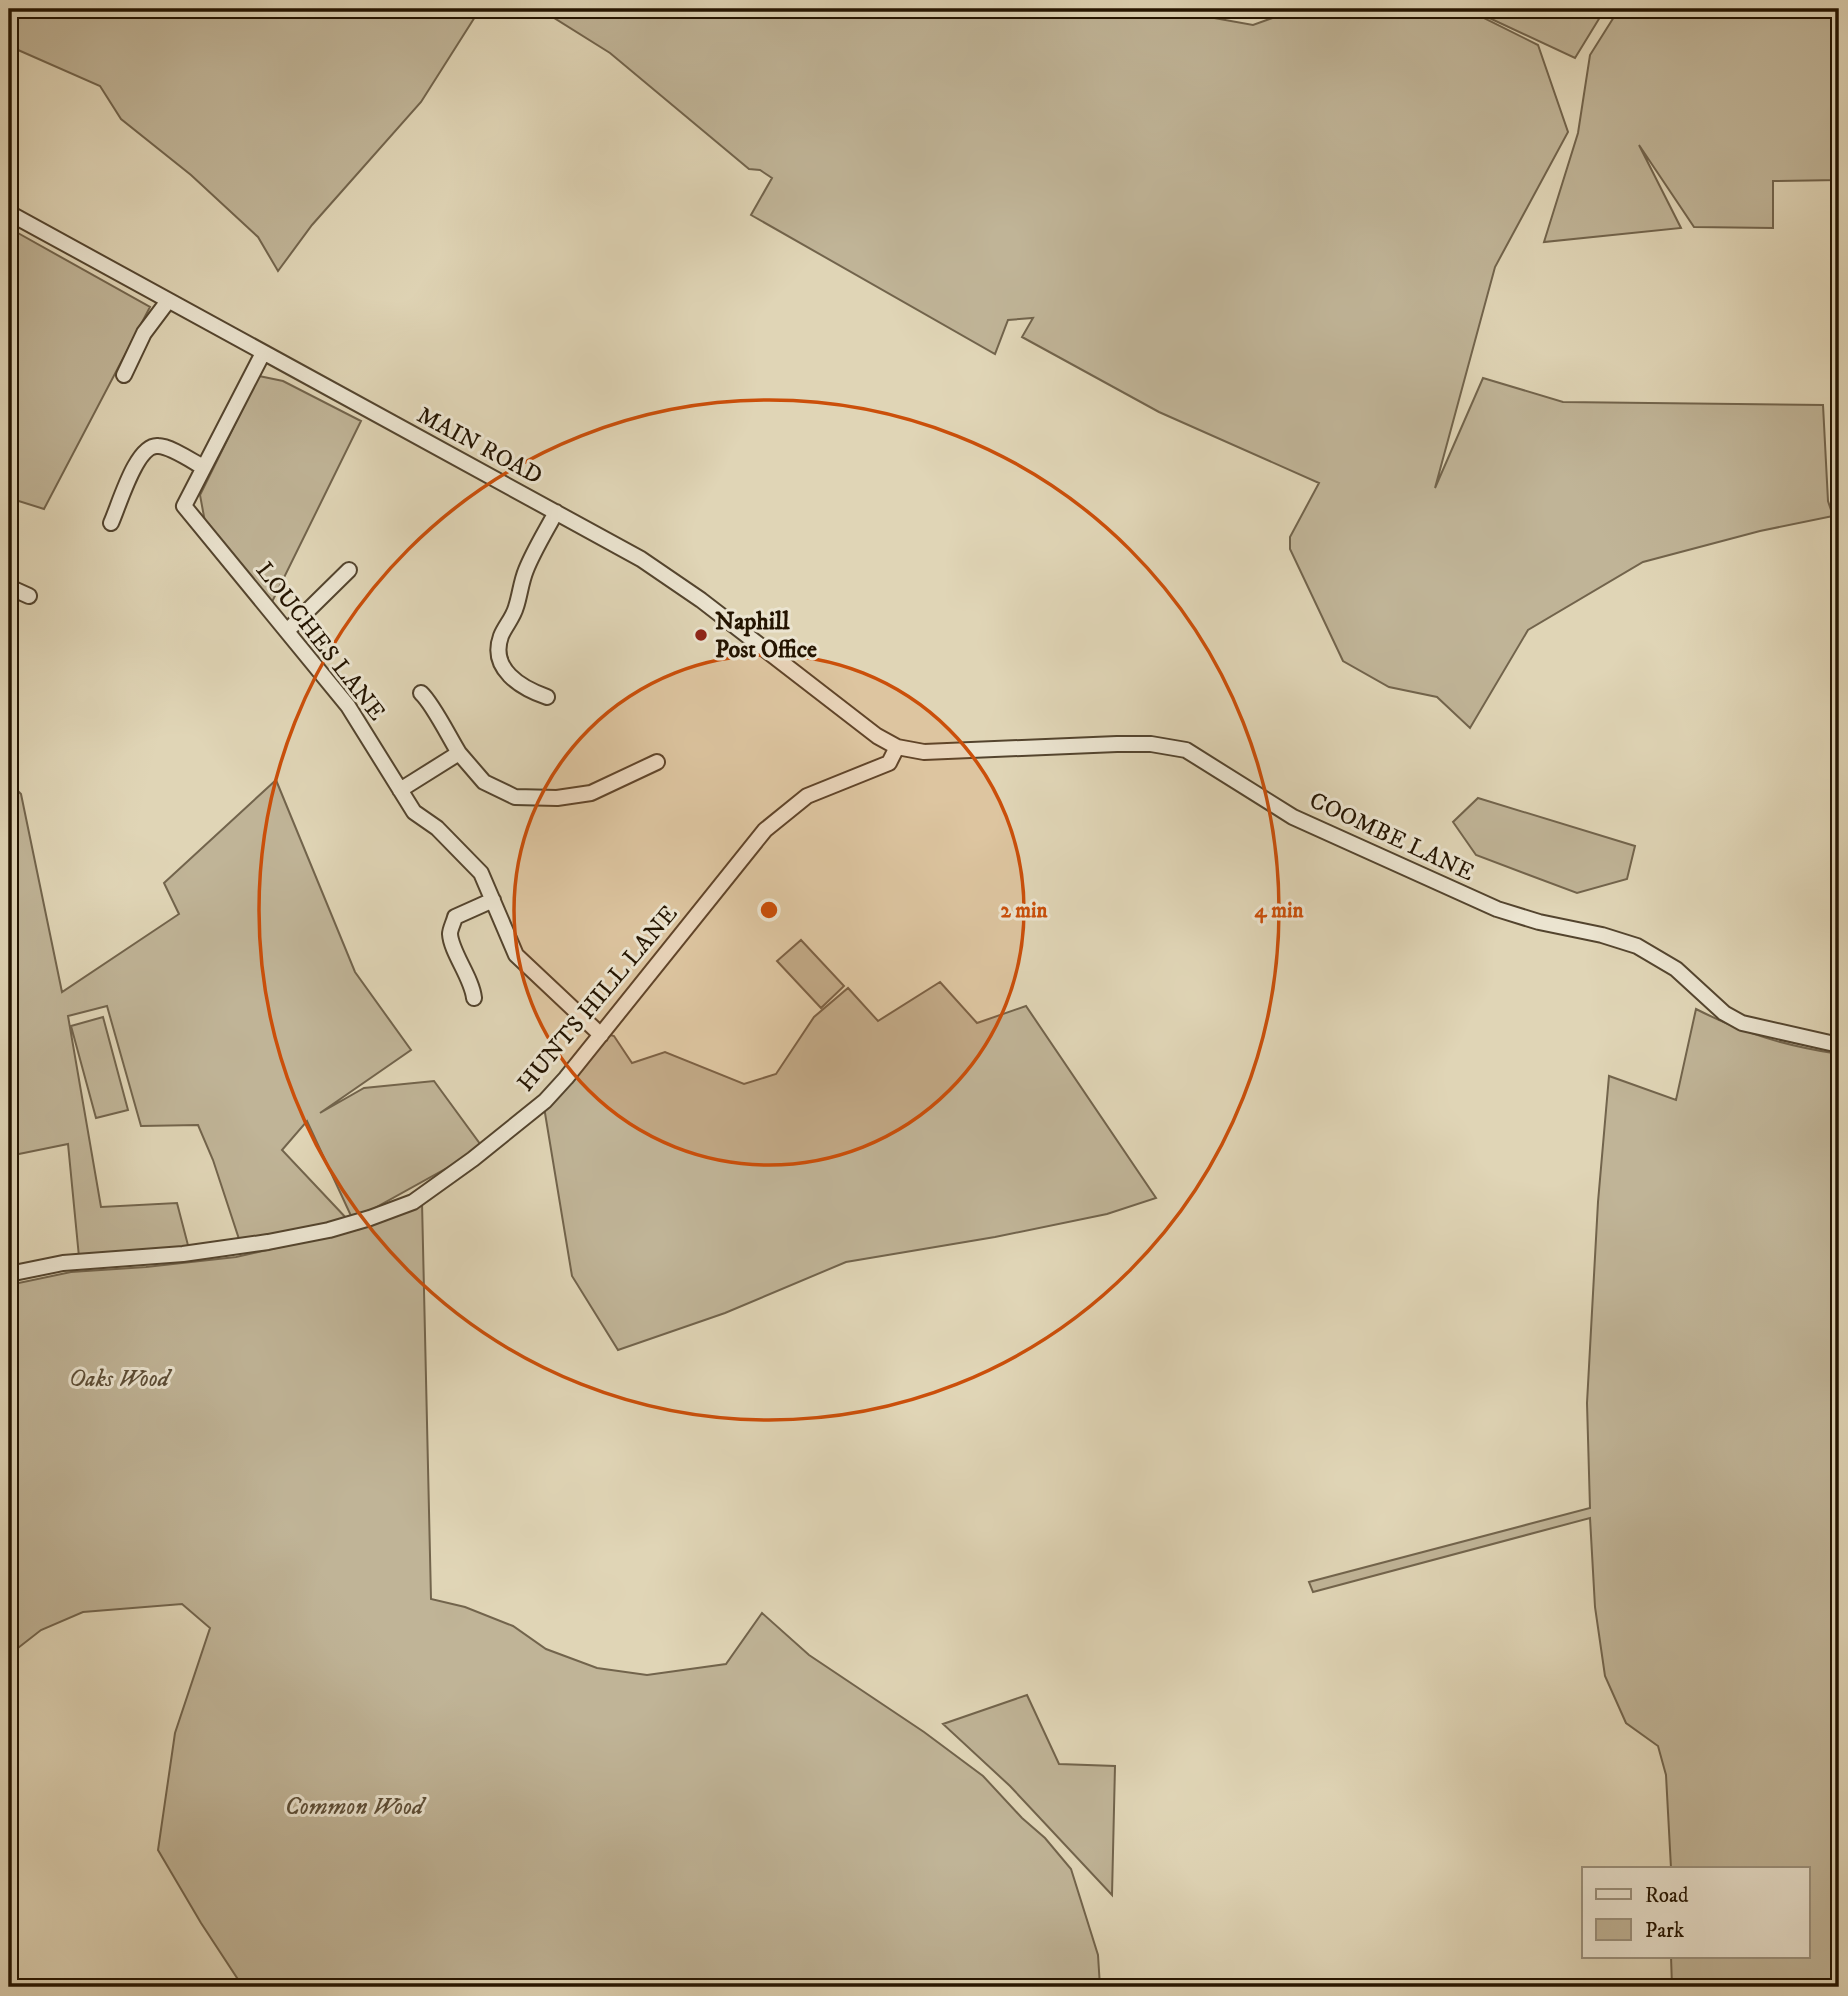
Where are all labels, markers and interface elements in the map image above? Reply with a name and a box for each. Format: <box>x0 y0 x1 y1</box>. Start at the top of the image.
street label: MAIN ROAD <box>412 400 547 491</box>
street label: LOUCHES LANE <box>249 556 391 727</box>
place label: Naphill Post Office <box>715 607 817 665</box>
marker: Naphill Post Office <box>693 627 709 643</box>
street label: COOMBE LANE <box>1304 786 1479 888</box>
centre of rings <box>757 898 781 922</box>
text: 2 min <box>1001 898 1049 924</box>
text: 4 min <box>1255 898 1304 924</box>
street label: HUNTS HILL LANE <box>511 899 684 1098</box>
park label: Oaks Wood <box>69 1364 173 1394</box>
park label: Common Wood <box>285 1792 427 1822</box>
legend <box>1582 1867 1810 1958</box>
text: Road <box>1645 1883 1689 1909</box>
text: Park <box>1645 1918 1685 1944</box>

